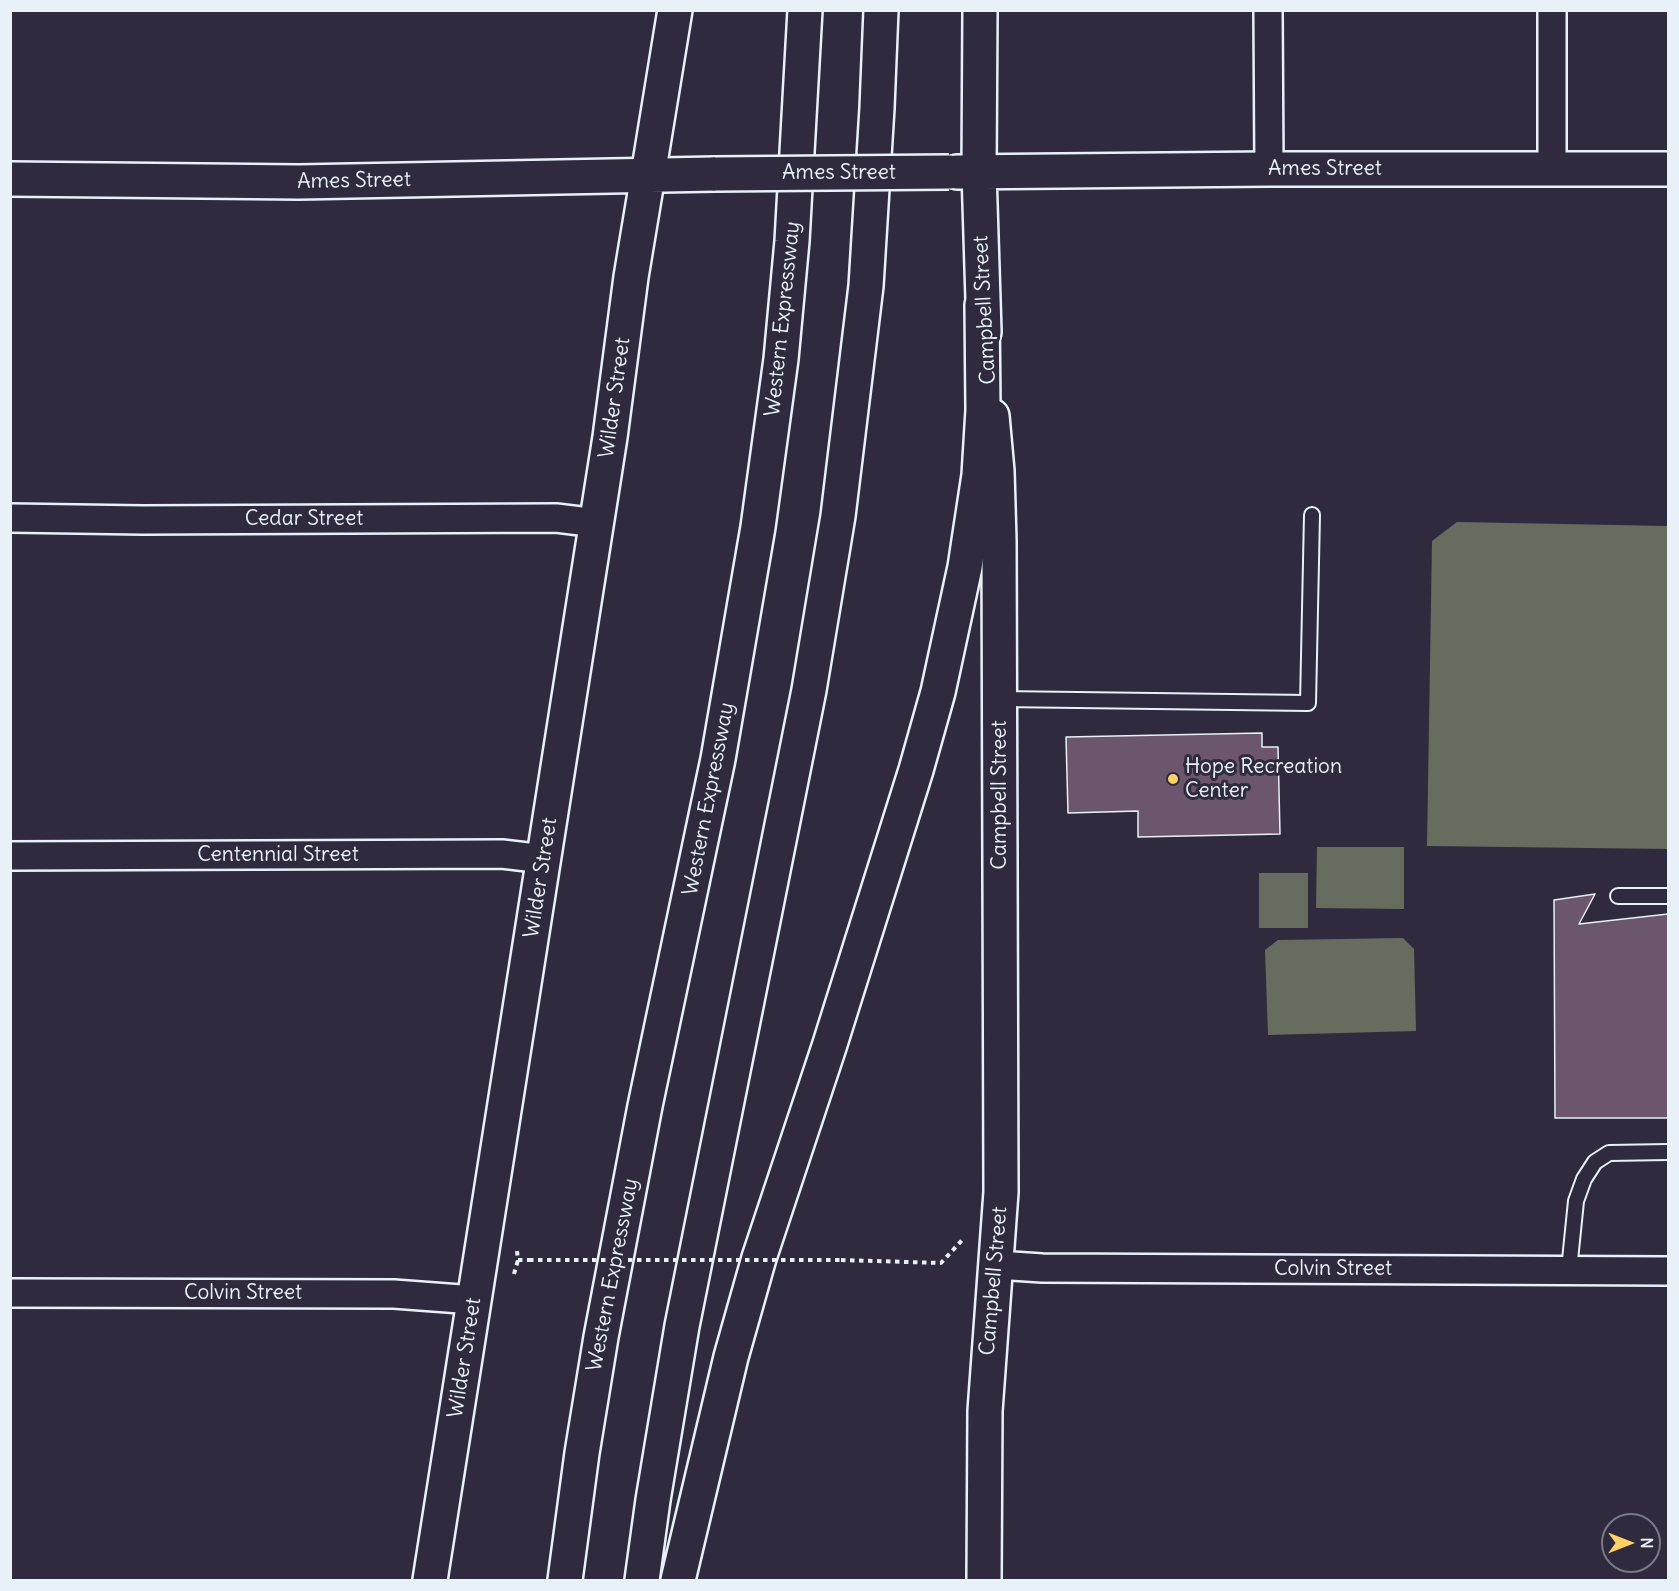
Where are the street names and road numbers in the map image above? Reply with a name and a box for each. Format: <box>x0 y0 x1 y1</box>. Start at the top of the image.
street label: Ames Street <box>1268 156 1382 182</box>
street label: Ames Street <box>782 160 896 186</box>
street label: Ames Street <box>297 167 411 195</box>
street label: Western Expressway <box>760 220 806 418</box>
street label: Campbell Street <box>969 235 1001 385</box>
street label: Wilder Street <box>594 336 636 460</box>
street label: Cedar Street <box>245 506 363 532</box>
street label: Western Expressway <box>678 700 740 898</box>
street label: Campbell Street <box>987 720 1013 870</box>
street label: Wilder Street <box>519 816 563 940</box>
street label: Centennial Street <box>197 842 359 868</box>
street label: Western Expressway <box>582 1176 644 1374</box>
street label: Campbell Street <box>975 1205 1013 1357</box>
street label: Colvin Street <box>1274 1256 1392 1282</box>
street label: Colvin Street <box>184 1280 302 1306</box>
street label: Wilder Street <box>443 1296 487 1420</box>

